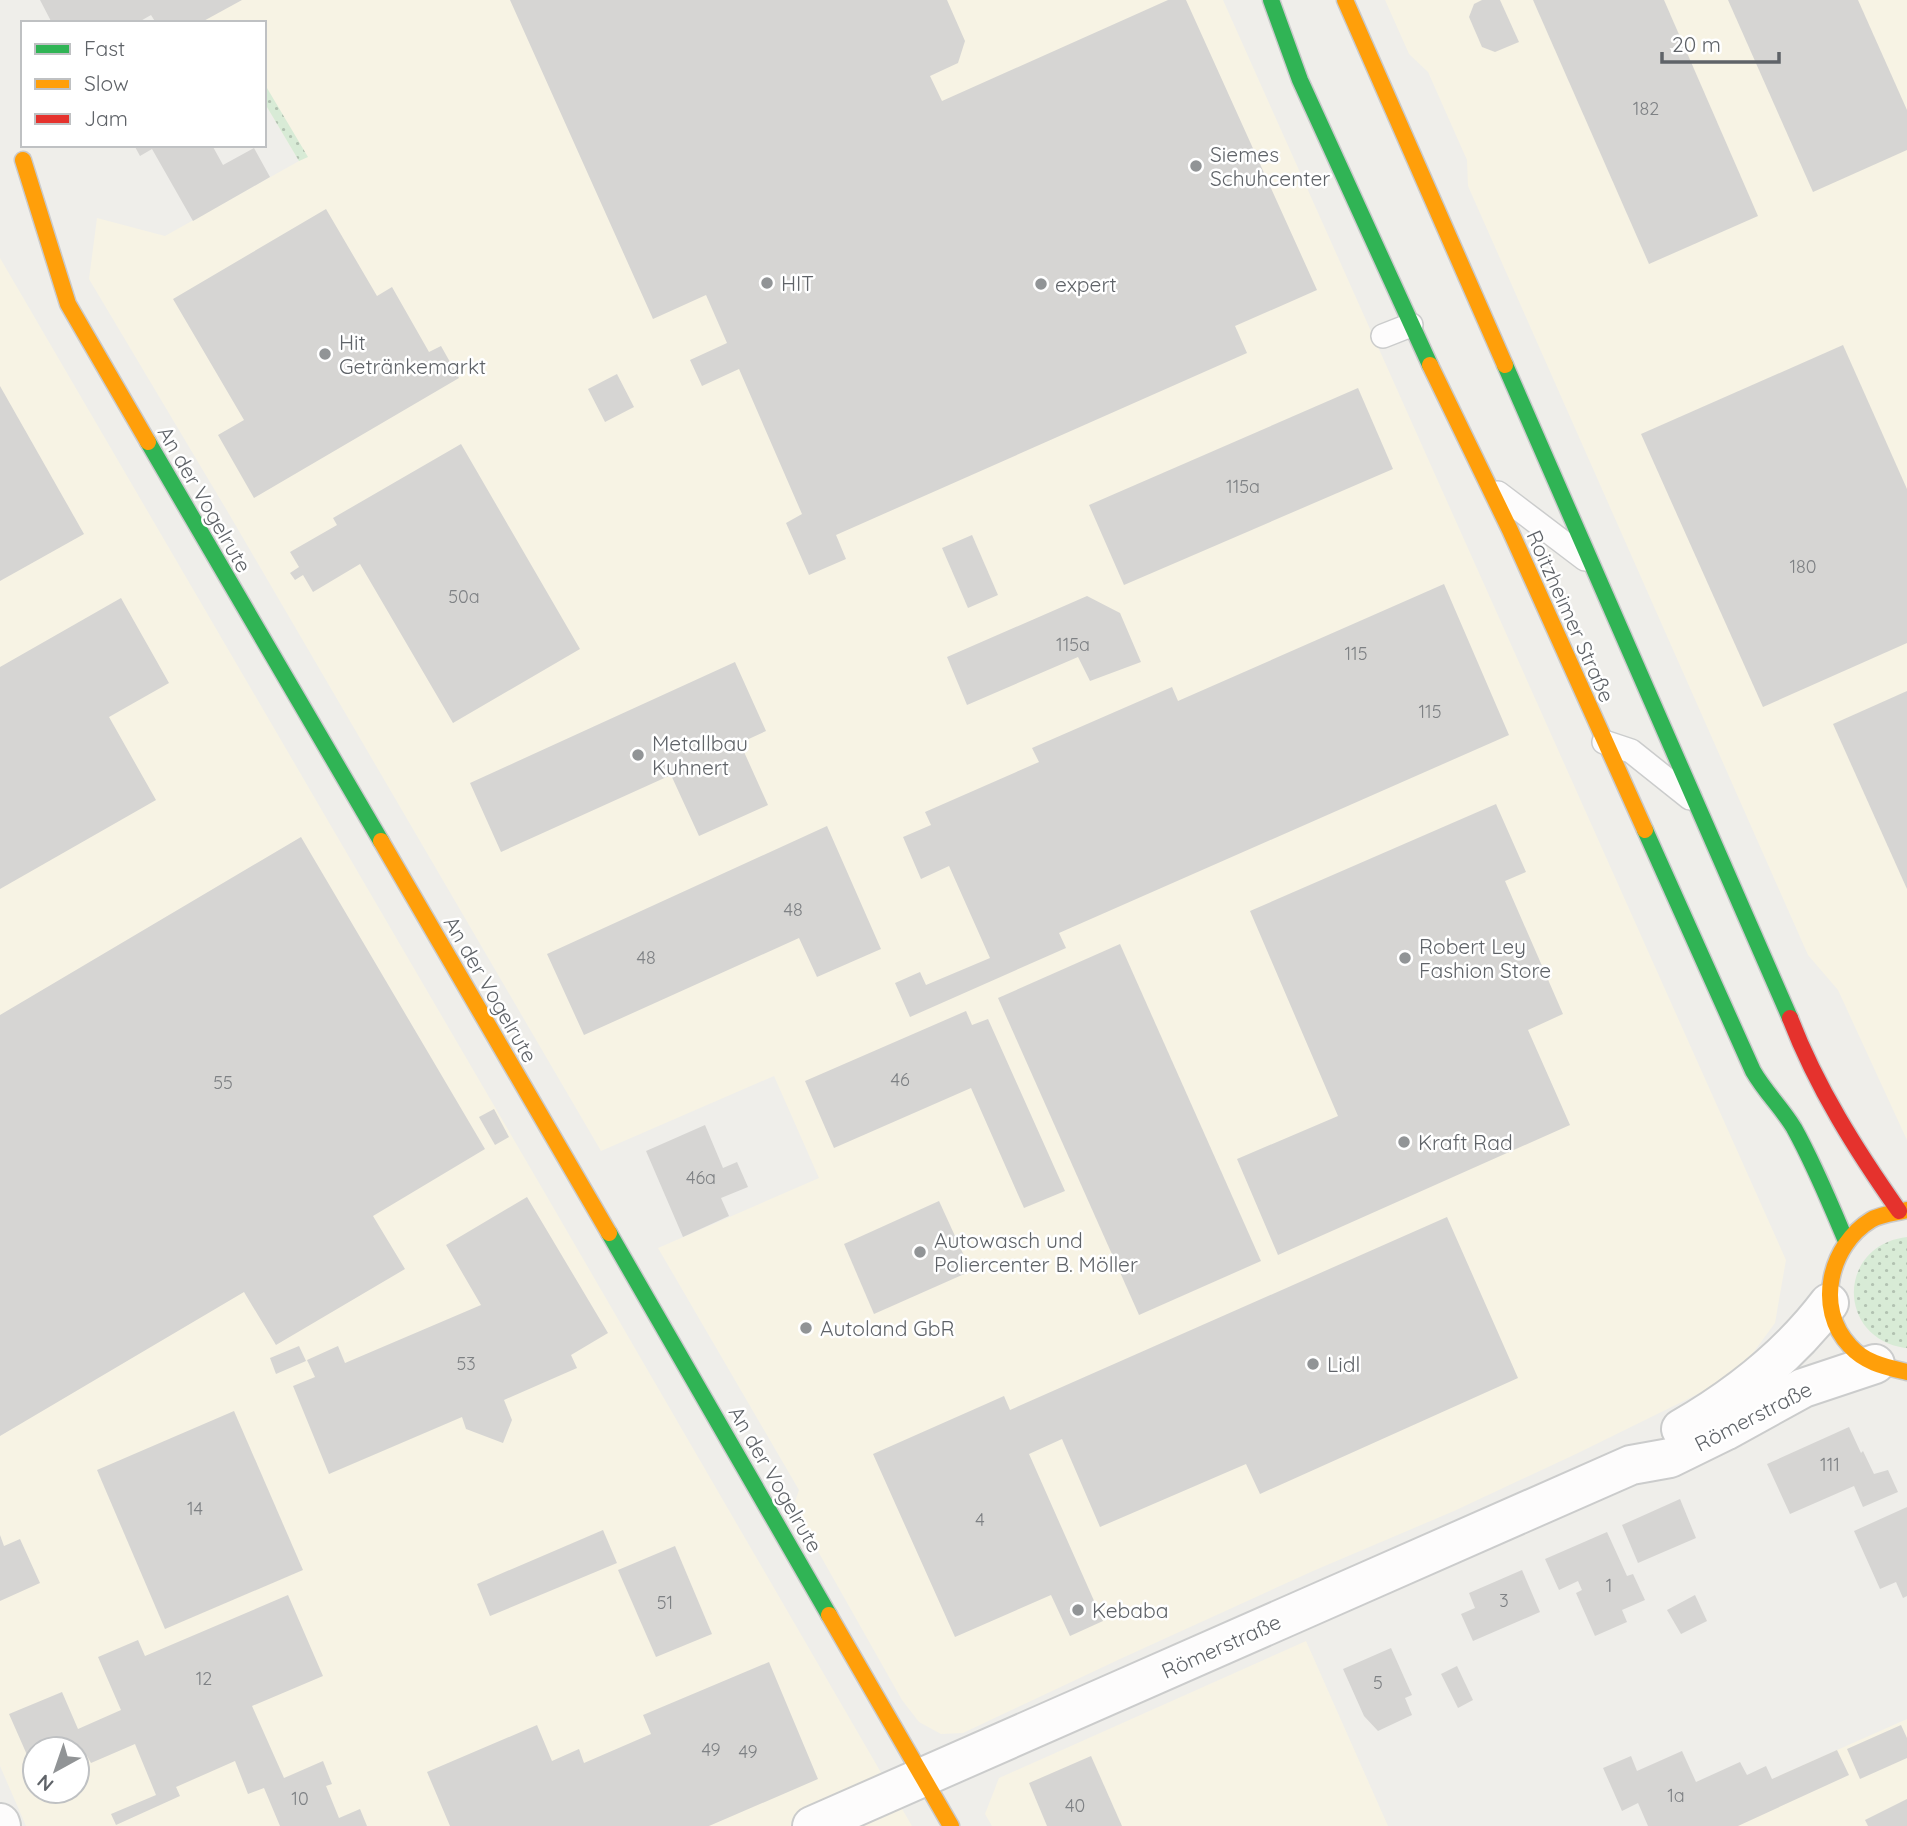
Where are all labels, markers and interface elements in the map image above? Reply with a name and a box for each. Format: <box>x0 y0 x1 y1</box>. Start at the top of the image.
legend <box>21 21 266 147</box>
scale bar <box>1662 21 1779 65</box>
text: 20 m <box>1672 31 1721 57</box>
text: Fast <box>84 35 125 61</box>
text: Slow <box>84 70 129 96</box>
house number: 182 <box>1633 97 1659 120</box>
text: Jam <box>84 105 128 131</box>
place label: Siemes Schuhcenter <box>1210 141 1330 191</box>
marker: Siemes Schuhcenter <box>1188 158 1204 174</box>
place label: HIT <box>781 270 814 296</box>
place label: expert <box>1055 271 1117 297</box>
marker: HIT <box>759 275 775 291</box>
marker: expert <box>1033 276 1049 292</box>
place label: Hit Getränkemarkt <box>339 329 486 379</box>
marker: Hit Getränkemarkt <box>317 346 333 362</box>
street label: An der Vogelrute <box>153 421 257 577</box>
house number: 115a <box>1226 475 1260 498</box>
street label: Roitzheimer Straße <box>1521 526 1621 706</box>
house number: 180 <box>1789 555 1817 578</box>
house number: 50a <box>448 585 480 608</box>
house number: 115a <box>1056 633 1090 656</box>
house number: 115 <box>1344 642 1368 665</box>
house number: 115 <box>1418 700 1442 723</box>
place label: Metallbau Kuhnert <box>652 730 748 780</box>
marker: Metallbau Kuhnert <box>630 747 646 763</box>
house number: 48 <box>783 898 803 921</box>
street label: An der Vogelrute <box>439 911 543 1067</box>
place label: Robert Ley Fashion Store <box>1419 933 1551 983</box>
house number: 48 <box>636 946 656 969</box>
marker: Robert Ley Fashion Store <box>1397 950 1413 966</box>
house number: 46 <box>890 1068 910 1091</box>
house number: 55 <box>213 1071 233 1094</box>
place label: Kraft Rad <box>1418 1129 1513 1155</box>
marker: Kraft Rad <box>1396 1134 1412 1150</box>
house number: 46a <box>686 1166 716 1189</box>
place label: Autowasch und Poliercenter B. Möller <box>934 1227 1138 1277</box>
marker: Autowasch und Poliercenter B. Möller <box>912 1244 928 1260</box>
place label: Autoland GbR <box>820 1315 955 1341</box>
marker: Autoland GbR <box>798 1320 814 1336</box>
place label: Lidl <box>1327 1351 1360 1377</box>
house number: 53 <box>456 1352 476 1375</box>
marker: Lidl <box>1305 1356 1321 1372</box>
street label: Römerstraße <box>1690 1375 1816 1457</box>
street label: An der Vogelrute <box>724 1401 828 1557</box>
house number: 111 <box>1820 1453 1840 1476</box>
house number: 14 <box>187 1497 203 1520</box>
house number: 4 <box>975 1508 985 1531</box>
house number: 1 <box>1606 1574 1612 1597</box>
house number: 3 <box>1499 1589 1509 1612</box>
house number: 51 <box>657 1591 673 1614</box>
place label: Kebaba <box>1092 1597 1169 1623</box>
marker: Kebaba <box>1070 1602 1086 1618</box>
street label: Römerstraße <box>1157 1608 1285 1684</box>
house number: 12 <box>196 1667 212 1690</box>
house number: 5 <box>1373 1671 1383 1694</box>
north arrow <box>21 1735 91 1805</box>
house number: 49 <box>701 1738 721 1761</box>
house number: 49 <box>738 1740 758 1763</box>
text: N <box>32 1769 58 1797</box>
house number: 1a <box>1667 1784 1685 1807</box>
house number: 10 <box>291 1787 309 1810</box>
house number: 40 <box>1065 1794 1085 1817</box>

